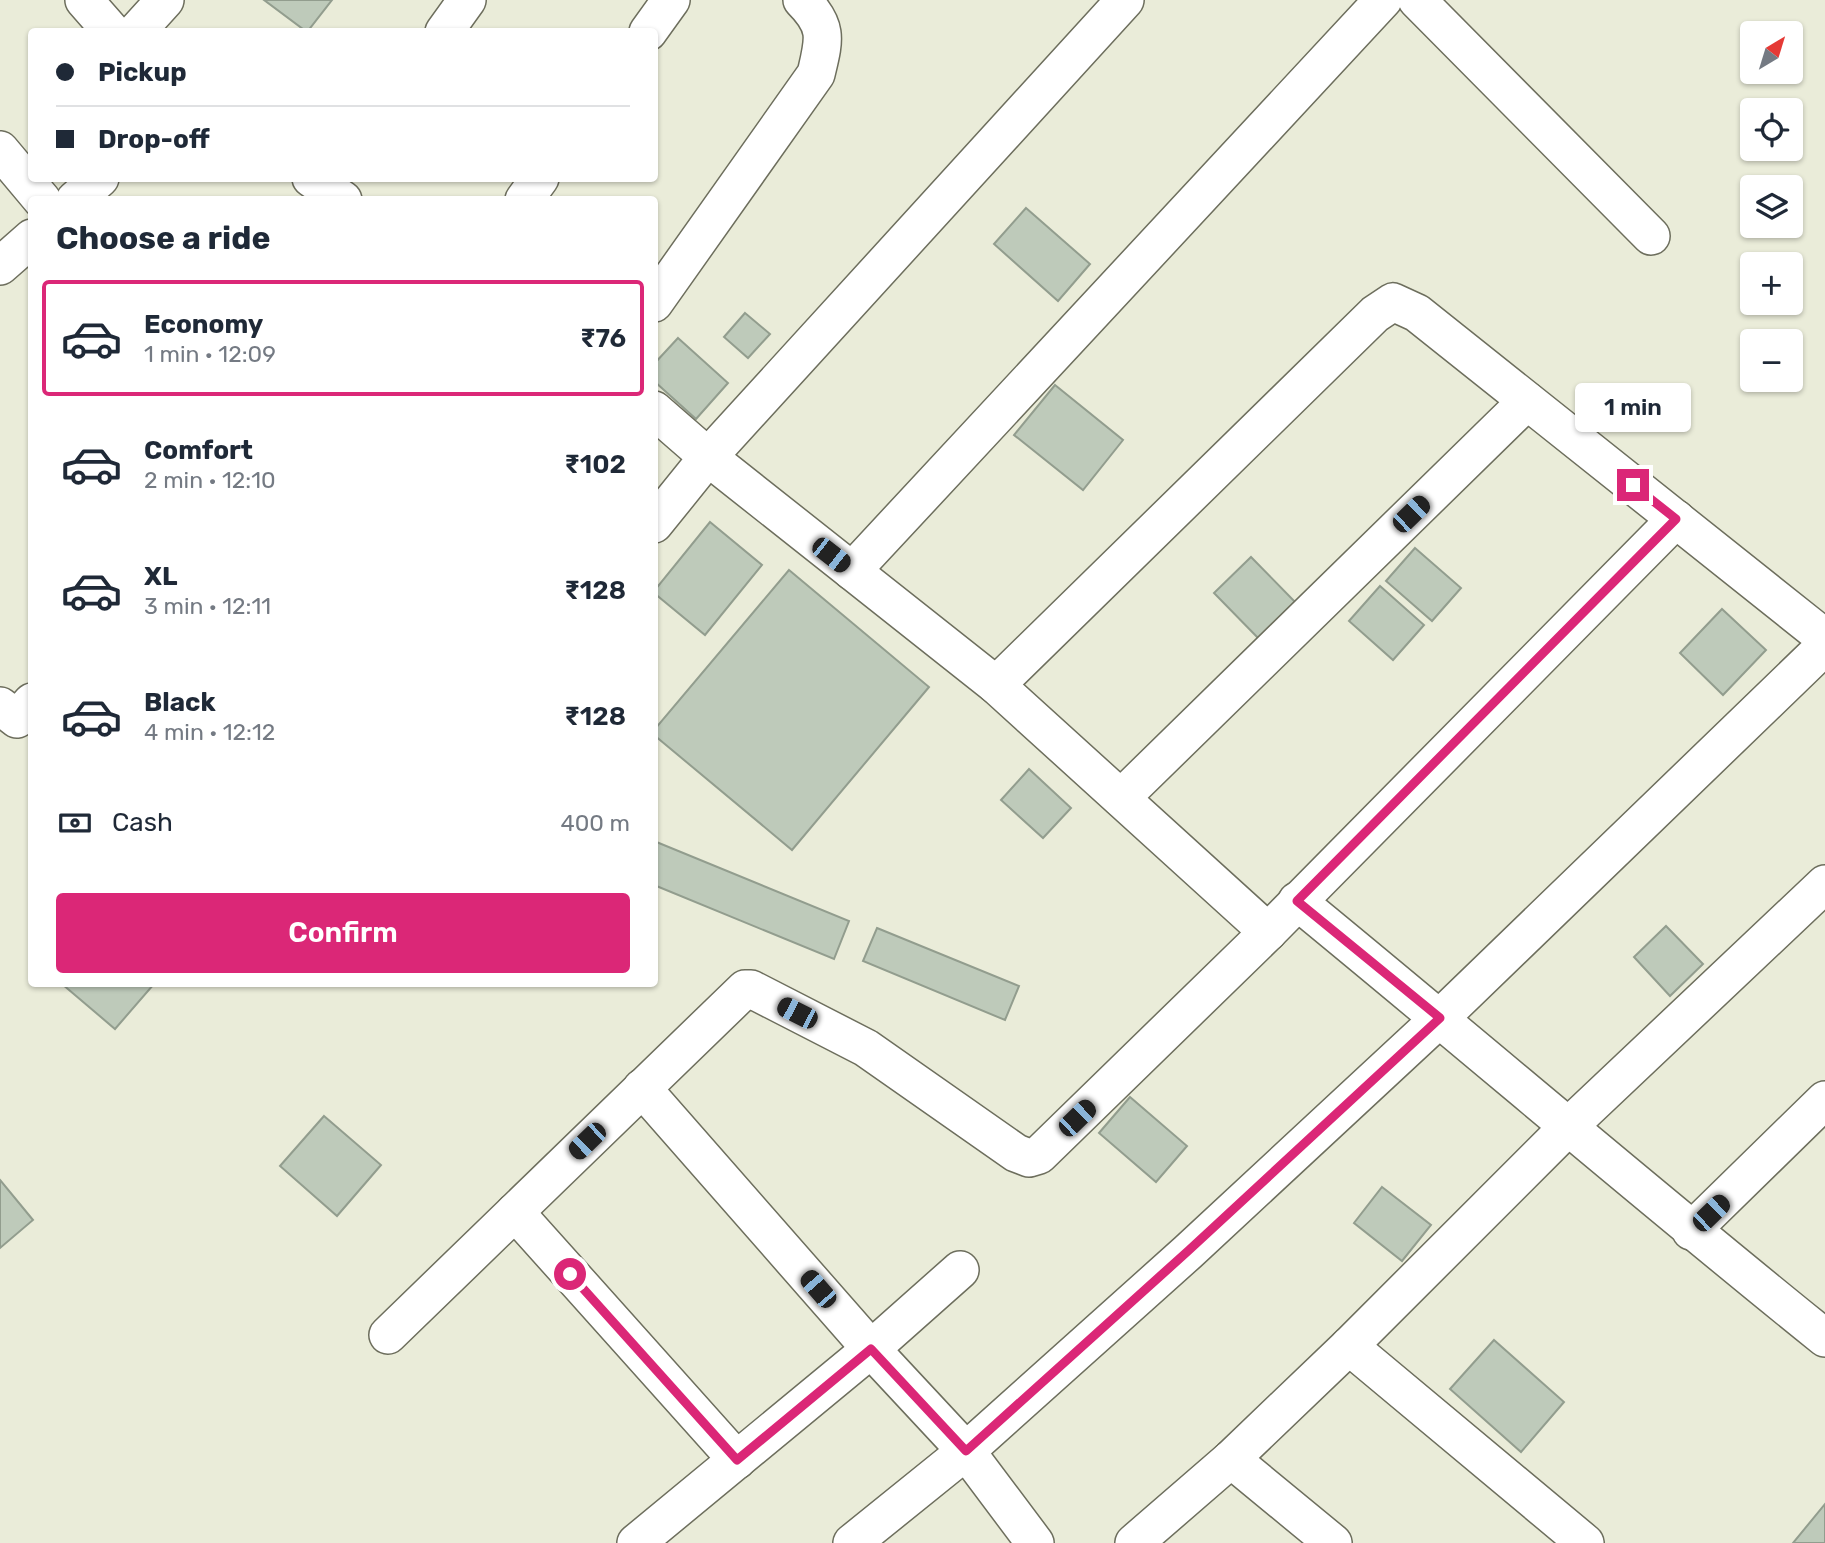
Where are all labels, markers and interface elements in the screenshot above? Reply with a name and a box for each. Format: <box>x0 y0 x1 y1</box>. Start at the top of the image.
north arrow <box>1740 21 1802 84</box>
map controls <box>1740 21 1803 392</box>
text: Pickup <box>98 57 187 88</box>
button: locate <box>1740 98 1803 161</box>
text: Drop-off <box>98 124 210 155</box>
button: layers <box>1740 175 1803 238</box>
text: Choose a ride <box>56 219 270 257</box>
button: + <box>1740 252 1803 315</box>
icon: car <box>60 307 123 370</box>
text: Economy <box>144 309 263 340</box>
text: ₹76 <box>580 323 626 354</box>
button: − <box>1740 329 1803 392</box>
text: 1 min · 12:09 <box>144 340 276 368</box>
callout: 1 min <box>1575 384 1691 433</box>
text: 1 min <box>1604 393 1662 421</box>
icon: car <box>60 433 123 496</box>
text: Comfort <box>144 435 253 466</box>
text: ₹102 <box>564 449 626 480</box>
text: 2 min · 12:10 <box>144 466 276 494</box>
route end <box>1617 469 1649 501</box>
car <box>1389 492 1434 536</box>
car <box>808 534 855 576</box>
icon: car <box>60 559 123 622</box>
text: XL <box>144 561 177 592</box>
text: ₹128 <box>564 575 626 606</box>
text: 3 min · 12:11 <box>144 592 271 620</box>
icon: car <box>60 685 123 748</box>
text: Black <box>144 687 216 718</box>
text: ₹128 <box>564 701 626 732</box>
text: 4 min · 12:12 <box>144 718 275 746</box>
icon: cash <box>56 804 94 842</box>
text: Cash <box>112 807 173 838</box>
text: 400 m <box>560 809 630 837</box>
button: Confirm <box>56 893 630 973</box>
car <box>774 994 821 1032</box>
car <box>1055 1096 1100 1140</box>
car <box>565 1119 610 1163</box>
car <box>1689 1191 1734 1235</box>
route start <box>554 1258 586 1290</box>
car <box>797 1266 840 1312</box>

